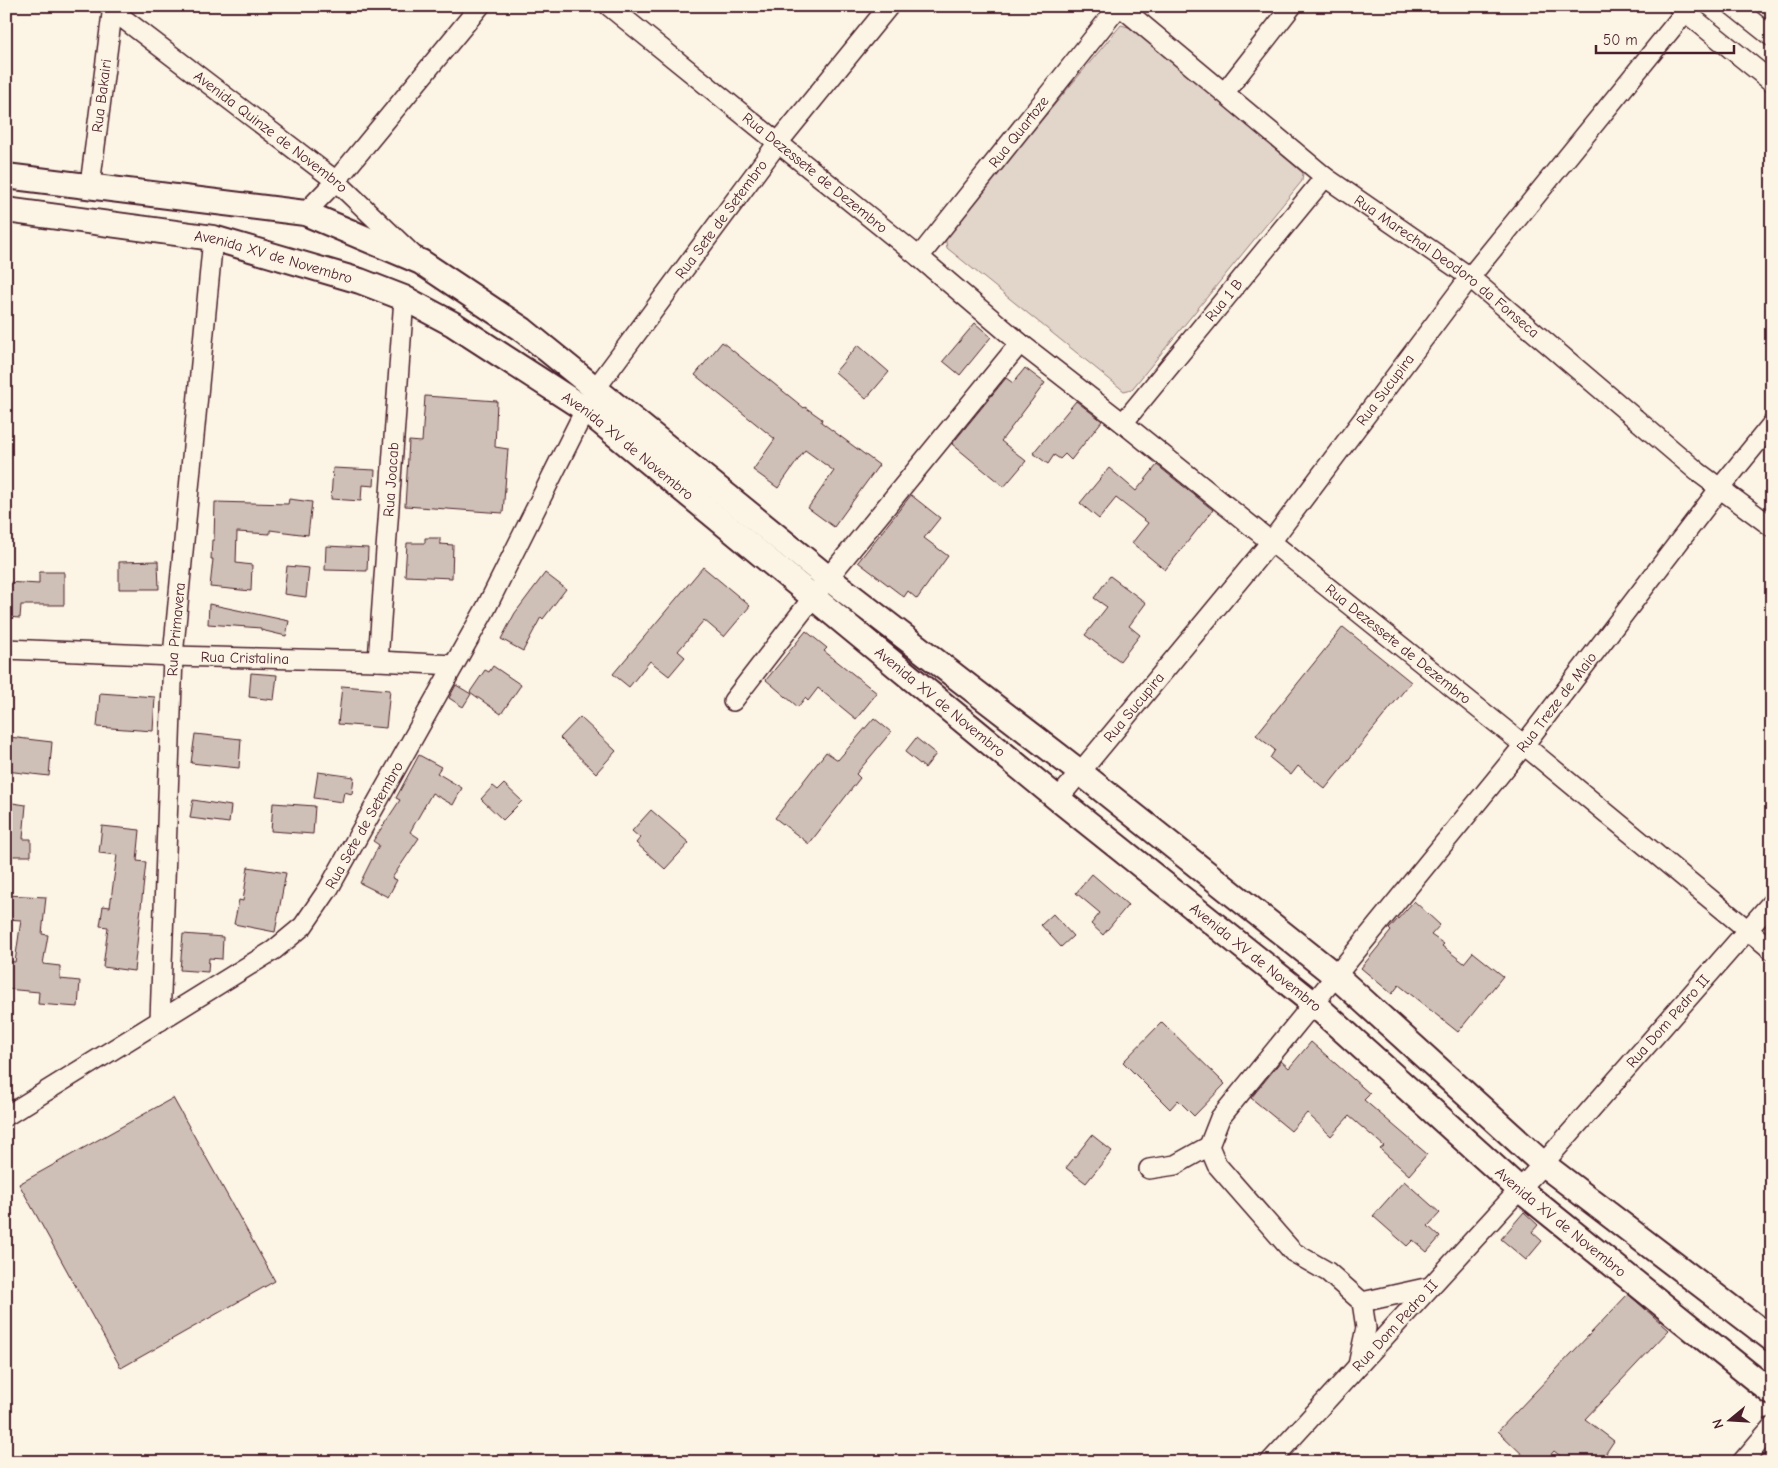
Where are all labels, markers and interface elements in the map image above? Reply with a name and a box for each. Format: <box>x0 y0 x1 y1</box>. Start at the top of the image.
scale bar <box>1596 22 1733 54</box>
text: 50 m <box>1603 31 1638 49</box>
street label: Rua Bakairi <box>88 58 115 134</box>
street label: Avenida Quinze de Novembro <box>190 67 351 196</box>
street label: Rua Quartoze <box>985 92 1053 171</box>
street label: Rua Dezessete de Dezembro <box>739 109 891 237</box>
street label: Rua Sete de Setembro <box>671 156 771 282</box>
street label: Rua Marechal Deodoro da Fonseca <box>1351 191 1543 342</box>
street label: Avenida XV de Novembro <box>193 227 355 287</box>
street label: Rua 1 B <box>1201 275 1247 325</box>
street label: Rua Sucupira <box>1352 350 1418 429</box>
street label: Avenida XV de Novembro <box>559 388 697 504</box>
street label: Rua Joacab <box>379 441 403 517</box>
street label: Rua Dezessete de Dezembro <box>1322 580 1475 708</box>
street label: Rua Primavera <box>163 582 189 677</box>
street label: Avenida XV de Novembro <box>871 643 1009 761</box>
street label: Rua Cristalina <box>200 648 289 668</box>
street label: Rua Treze de Maio <box>1513 649 1601 756</box>
street label: Rua Sucupira <box>1100 669 1168 746</box>
street label: Rua Sete de Setembro <box>321 758 407 892</box>
street label: Avenida XV de Novembro <box>1186 899 1325 1016</box>
street label: Rua Dom Pedro II <box>1622 971 1714 1071</box>
street label: Avenida XV de Novembro <box>1492 1163 1630 1281</box>
street label: Rua Dom Pedro II <box>1349 1276 1441 1375</box>
north arrow <box>1706 1396 1756 1446</box>
text: N <box>1709 1417 1728 1431</box>

